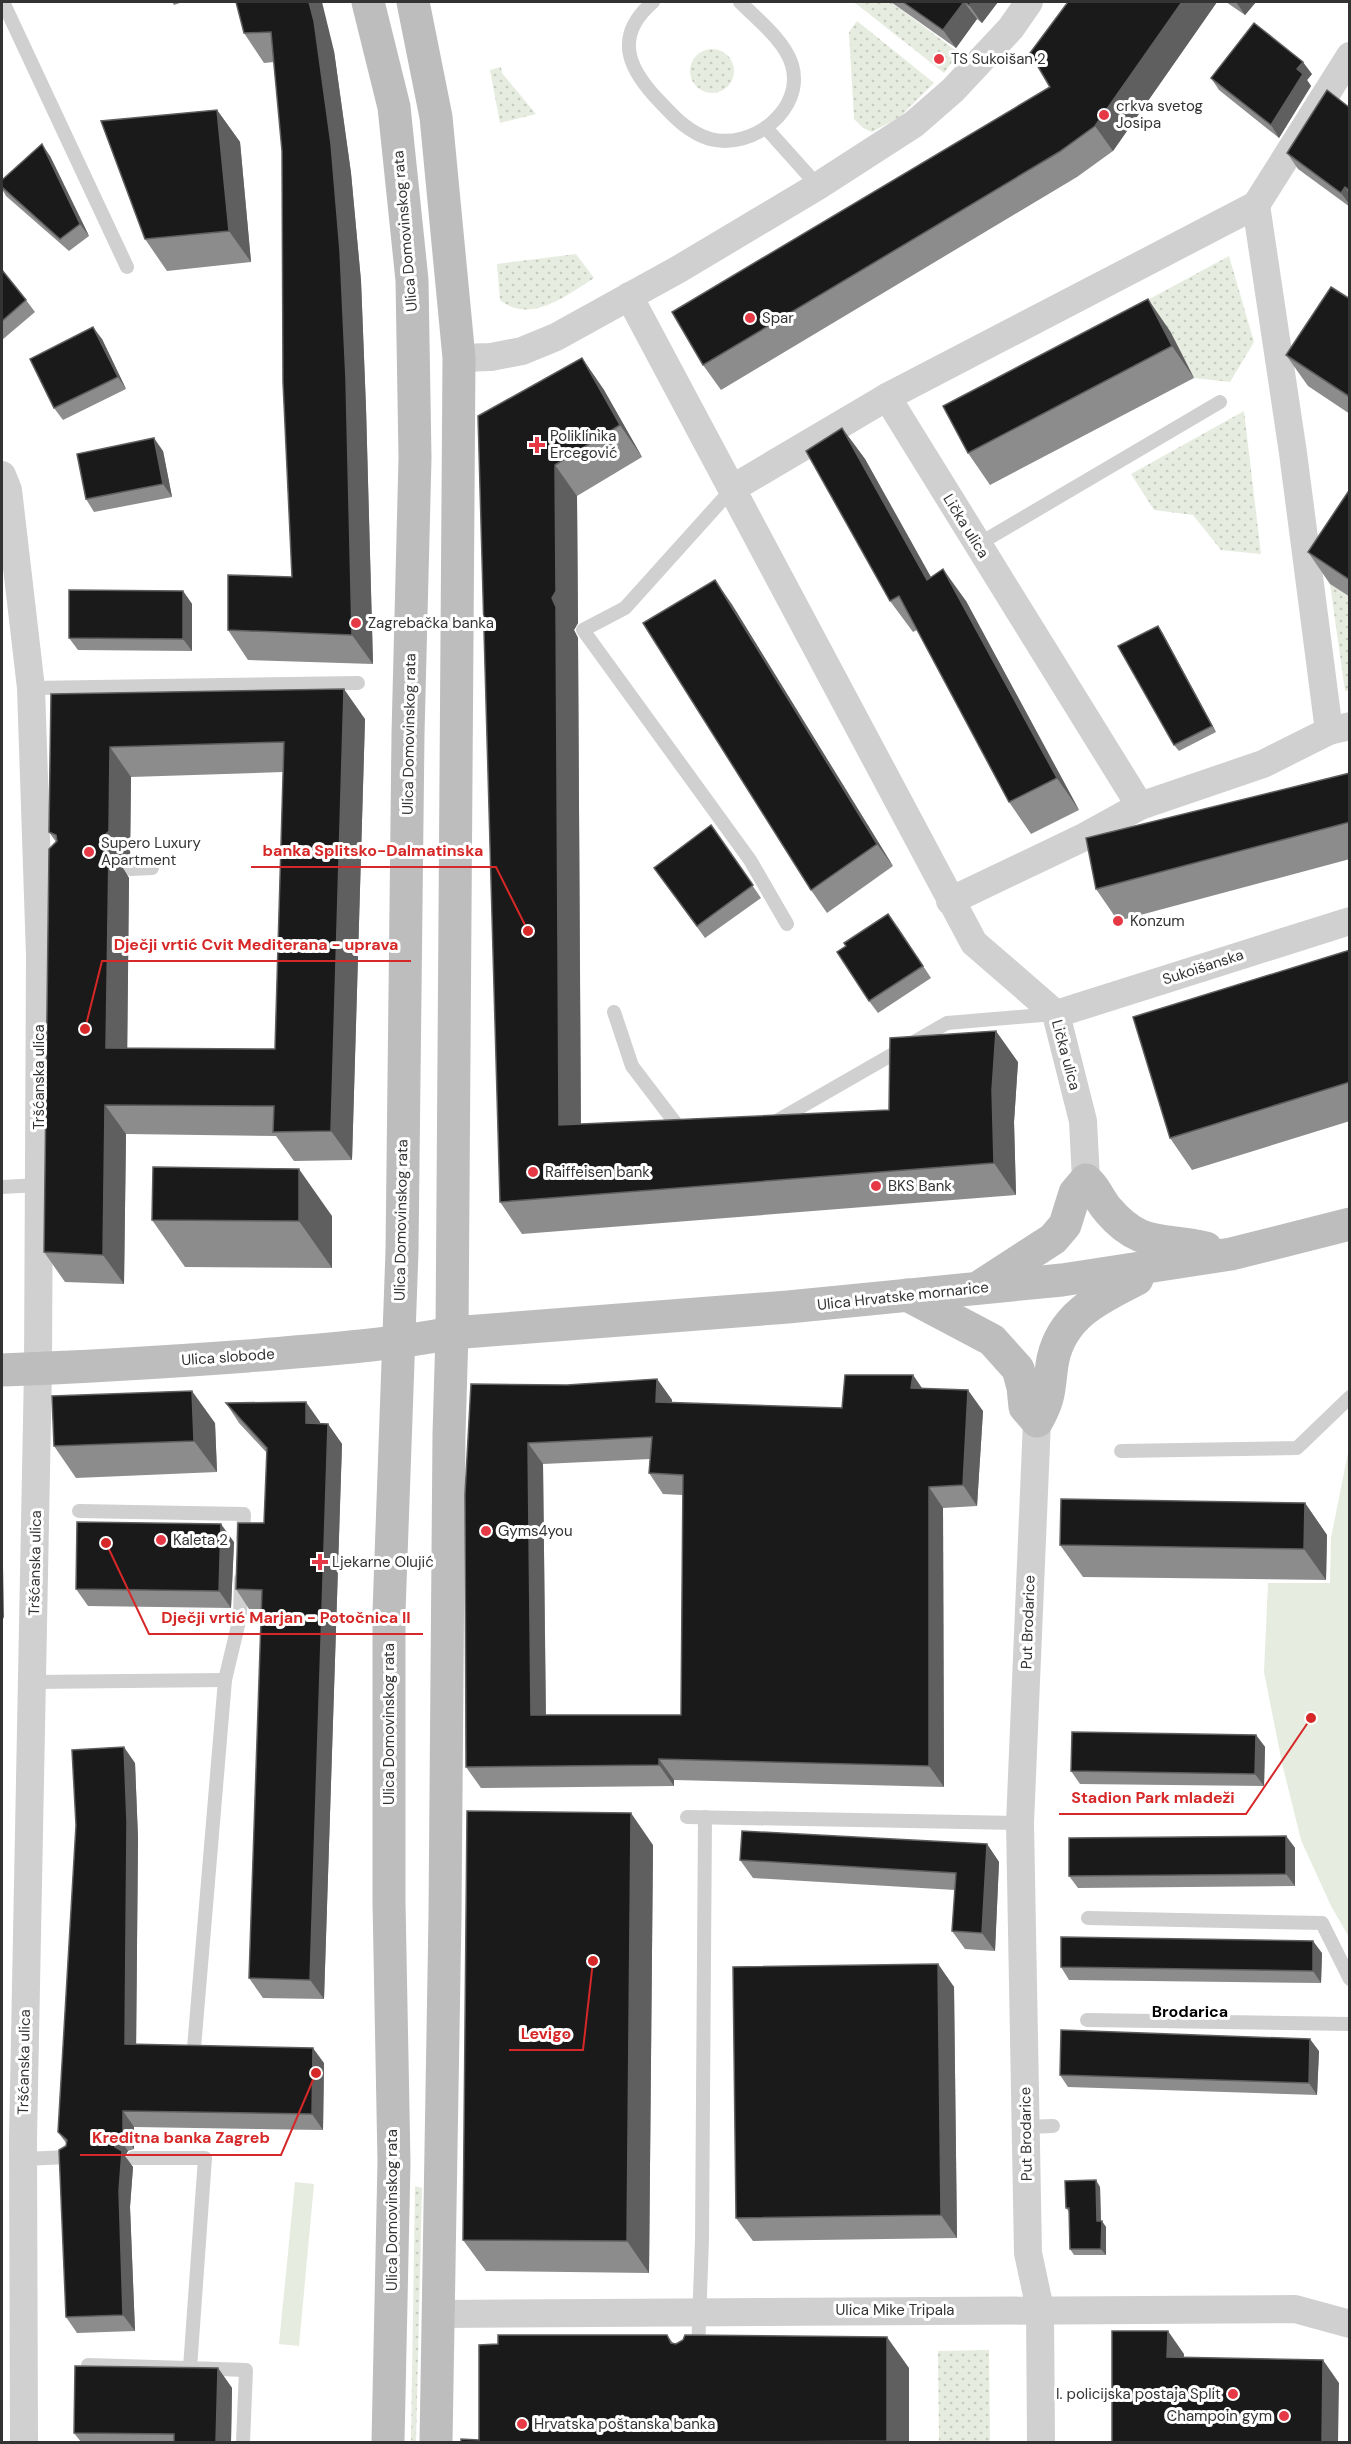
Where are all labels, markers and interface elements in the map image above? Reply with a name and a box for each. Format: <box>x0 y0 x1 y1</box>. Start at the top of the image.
place label: TS Sukoišan 2 <box>951 49 1046 69</box>
marker: TS Sukoišan 2 <box>932 52 946 66</box>
place label: crkva svetog Josipa <box>1116 96 1203 133</box>
marker: crkva svetog Josipa <box>1097 108 1111 122</box>
street label: Ulica Domovinskog rata <box>388 150 422 312</box>
place label: Spar <box>762 308 794 328</box>
marker: Spar <box>743 311 757 325</box>
place label: Poliklinika Ercegović <box>550 426 617 463</box>
marker: Poliklinika Ercegović <box>528 436 546 454</box>
street label: Lička ulica <box>938 490 994 562</box>
place label: Zagrebačka banka <box>368 613 494 633</box>
marker: Zagrebačka banka <box>349 616 363 630</box>
street label: Ulica Domovinskog rata <box>398 653 420 815</box>
place label: Supero Luxury Apartment <box>101 833 201 870</box>
callout: banka Splitsko-Dalmatinska <box>251 833 496 867</box>
text: banka Splitsko-Dalmatinska <box>263 840 483 861</box>
marker: Supero Luxury Apartment <box>82 845 96 859</box>
place label: Konzum <box>1130 911 1185 931</box>
marker: Konzum <box>1111 914 1125 928</box>
callout: Dječji vrtić Cvit Mediterana - uprava <box>102 927 411 961</box>
text: Dječji vrtić Cvit Mediterana - uprava <box>114 934 398 955</box>
street label: Sukoišanska <box>1160 944 1246 990</box>
street label: Lička ulica <box>1047 1018 1085 1092</box>
street label: Tršćanska ulica <box>29 1024 49 1130</box>
street label: Ulica Domovinskog rata <box>390 1139 412 1301</box>
place label: Raiffeisen bank <box>545 1162 650 1182</box>
marker: Raiffeisen bank <box>526 1165 540 1179</box>
place label: BKS Bank <box>888 1176 952 1196</box>
marker: BKS Bank <box>869 1179 883 1193</box>
street label: Ulica Hrvatske mornarice <box>816 1277 990 1315</box>
street label: Ulica slobode <box>181 1344 275 1370</box>
street label: Tršćanska ulica <box>24 1510 46 1616</box>
place label: Gyms4you <box>498 1521 573 1541</box>
marker: Gyms4you <box>479 1524 493 1538</box>
place label: Kaleta 2 <box>173 1530 228 1550</box>
marker: Kaleta 2 <box>154 1533 168 1547</box>
place label: Ljekarne Olujić <box>332 1552 434 1572</box>
marker: Ljekarne Olujić <box>313 1555 327 1569</box>
street label: Put Brodarice <box>1016 1575 1040 1669</box>
callout: Dječji vrtić Marjan - Potočnica II <box>149 1600 423 1634</box>
text: Dječji vrtić Marjan - Potočnica II <box>161 1607 411 1628</box>
street label: Ulica Domovinskog rata <box>379 1643 399 1805</box>
callout: Stadion Park mladeži <box>1059 1780 1246 1814</box>
text: Stadion Park mladeži <box>1071 1787 1235 1808</box>
district label: Brodarica <box>1152 2001 1228 2022</box>
street label: Tršćanska ulica <box>13 2009 35 2115</box>
callout: Levigo <box>509 2016 583 2050</box>
text: Levigo <box>521 2023 571 2044</box>
street label: Put Brodarice <box>1015 2087 1037 2181</box>
callout: Kreditna banka Zagreb <box>80 2121 281 2155</box>
text: Kreditna banka Zagreb <box>92 2127 270 2148</box>
street label: Ulica Domovinskog rata <box>382 2129 402 2291</box>
street label: Ulica Mike Tripala <box>835 2300 955 2320</box>
place label: I. policijska postaja Split <box>1056 2384 1221 2404</box>
marker: I. policijska postaja Split <box>1226 2387 1240 2401</box>
place label: Champoin gym <box>1167 2406 1272 2426</box>
marker: Champoin gym <box>1277 2409 1291 2423</box>
place label: Hrvatska poštanska banka <box>534 2414 715 2434</box>
marker: Hrvatska poštanska banka <box>515 2417 529 2431</box>

